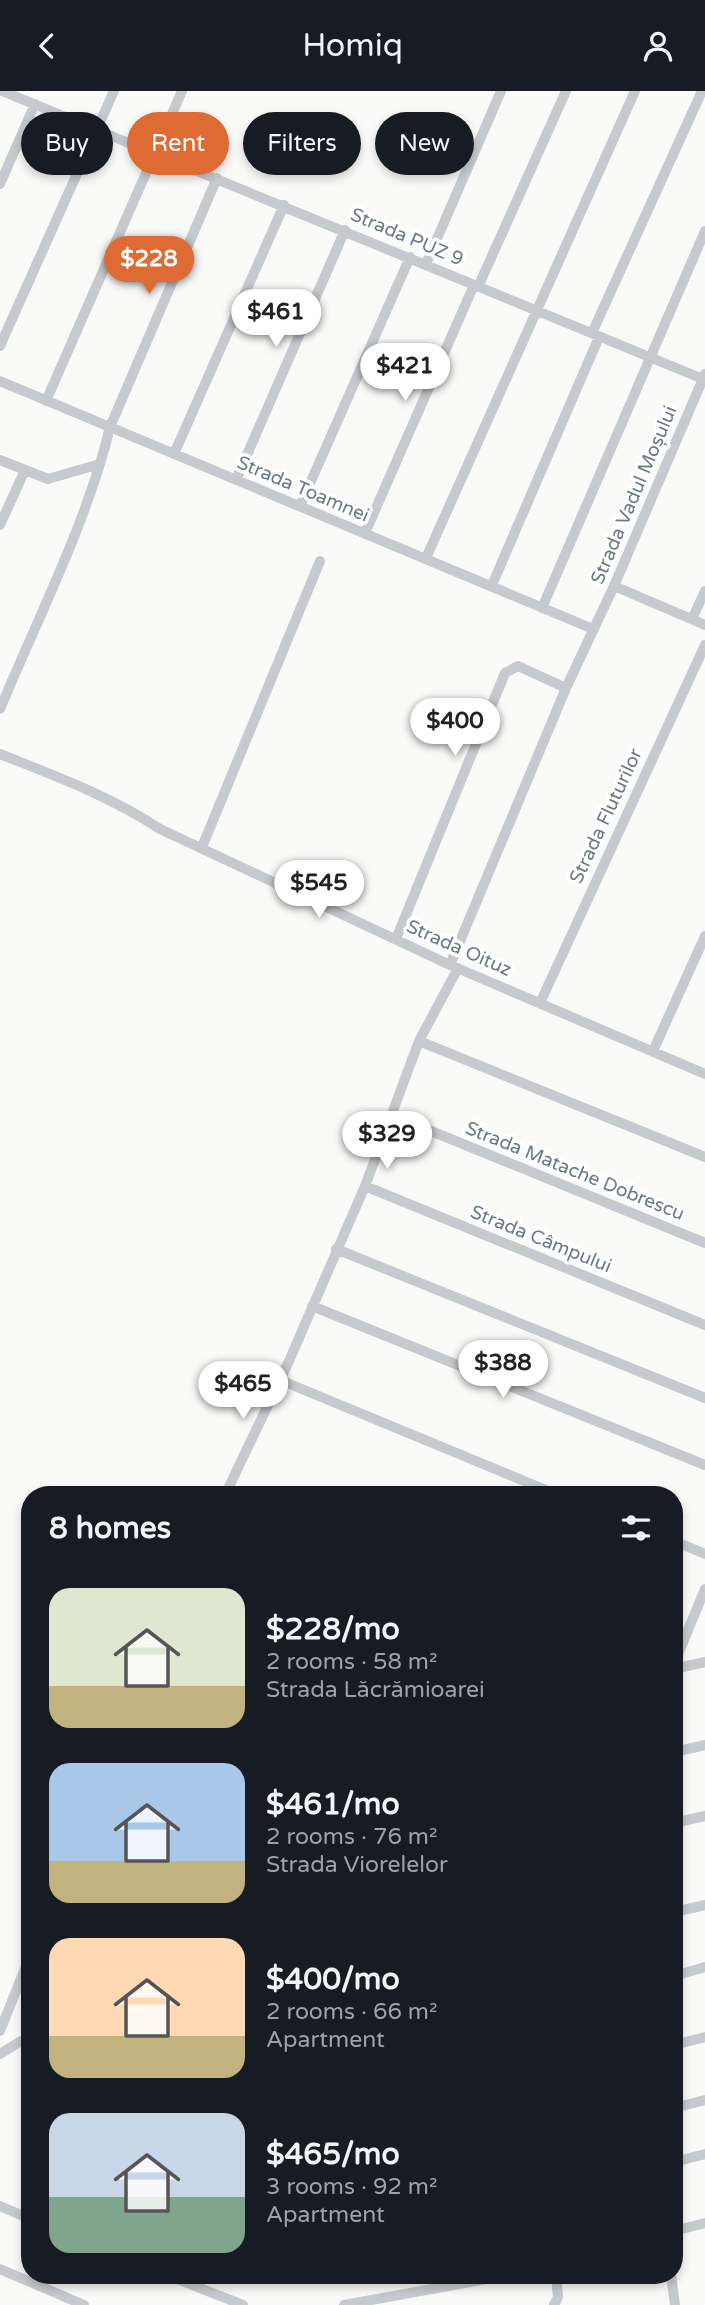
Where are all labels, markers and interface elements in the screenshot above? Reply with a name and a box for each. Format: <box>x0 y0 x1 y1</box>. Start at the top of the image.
icon: back <box>28 27 66 65</box>
text: Homiq <box>302 27 403 65</box>
icon: person <box>639 27 677 65</box>
chip: Buy <box>21 112 113 175</box>
chip: Rent <box>127 112 229 175</box>
chip: Filters <box>243 112 361 175</box>
chip: New <box>375 112 474 175</box>
street label: Strada PUZ 9 <box>347 203 467 271</box>
pin: $228 <box>108 237 190 296</box>
text: $228 <box>120 245 178 273</box>
pin: $461 <box>235 289 317 349</box>
text: $461 <box>247 298 305 326</box>
pin: $421 <box>364 343 446 403</box>
text: $421 <box>376 352 434 380</box>
street label: Strada Vadul Moșului <box>586 403 682 587</box>
street label: Strada Toamnei <box>234 451 372 527</box>
pin: $400 <box>414 699 496 758</box>
text: $400 <box>426 707 484 735</box>
street label: Strada Fluturilor <box>565 744 647 887</box>
pin: $545 <box>278 861 360 920</box>
text: $545 <box>290 869 348 897</box>
street label: Strada Oituz <box>403 915 515 981</box>
pin: $329 <box>346 1111 428 1171</box>
street label: Strada Matache Dobrescu <box>462 1117 688 1225</box>
text: $329 <box>358 1120 416 1148</box>
street label: Strada Câmpului <box>467 1201 615 1277</box>
pin: $388 <box>462 1341 544 1400</box>
text: $388 <box>474 1349 532 1377</box>
pin: $465 <box>202 1361 284 1421</box>
text: $465 <box>214 1370 272 1398</box>
icon: filters <box>617 1509 655 1547</box>
text: 8 homes <box>49 1510 171 1547</box>
text: $228/mo <box>266 1611 400 1648</box>
icon: home <box>105 1616 189 1700</box>
text: 2 rooms · 58 m² <box>266 1648 437 1676</box>
text: Strada Lăcrămioarei <box>266 1676 485 1704</box>
text: $461/mo <box>266 1786 400 1823</box>
icon: home <box>105 1791 189 1875</box>
text: 2 rooms · 76 m² <box>266 1823 437 1851</box>
text: Strada Viorelelor <box>266 1851 448 1879</box>
text: $400/mo <box>266 1961 400 1998</box>
icon: home <box>105 1966 189 2050</box>
text: 2 rooms · 66 m² <box>266 1998 437 2026</box>
text: Apartment <box>266 2026 385 2054</box>
text: $465/mo <box>266 2136 400 2173</box>
icon: home <box>105 2141 189 2225</box>
text: 3 rooms · 92 m² <box>266 2173 437 2201</box>
text: Apartment <box>266 2201 385 2229</box>

